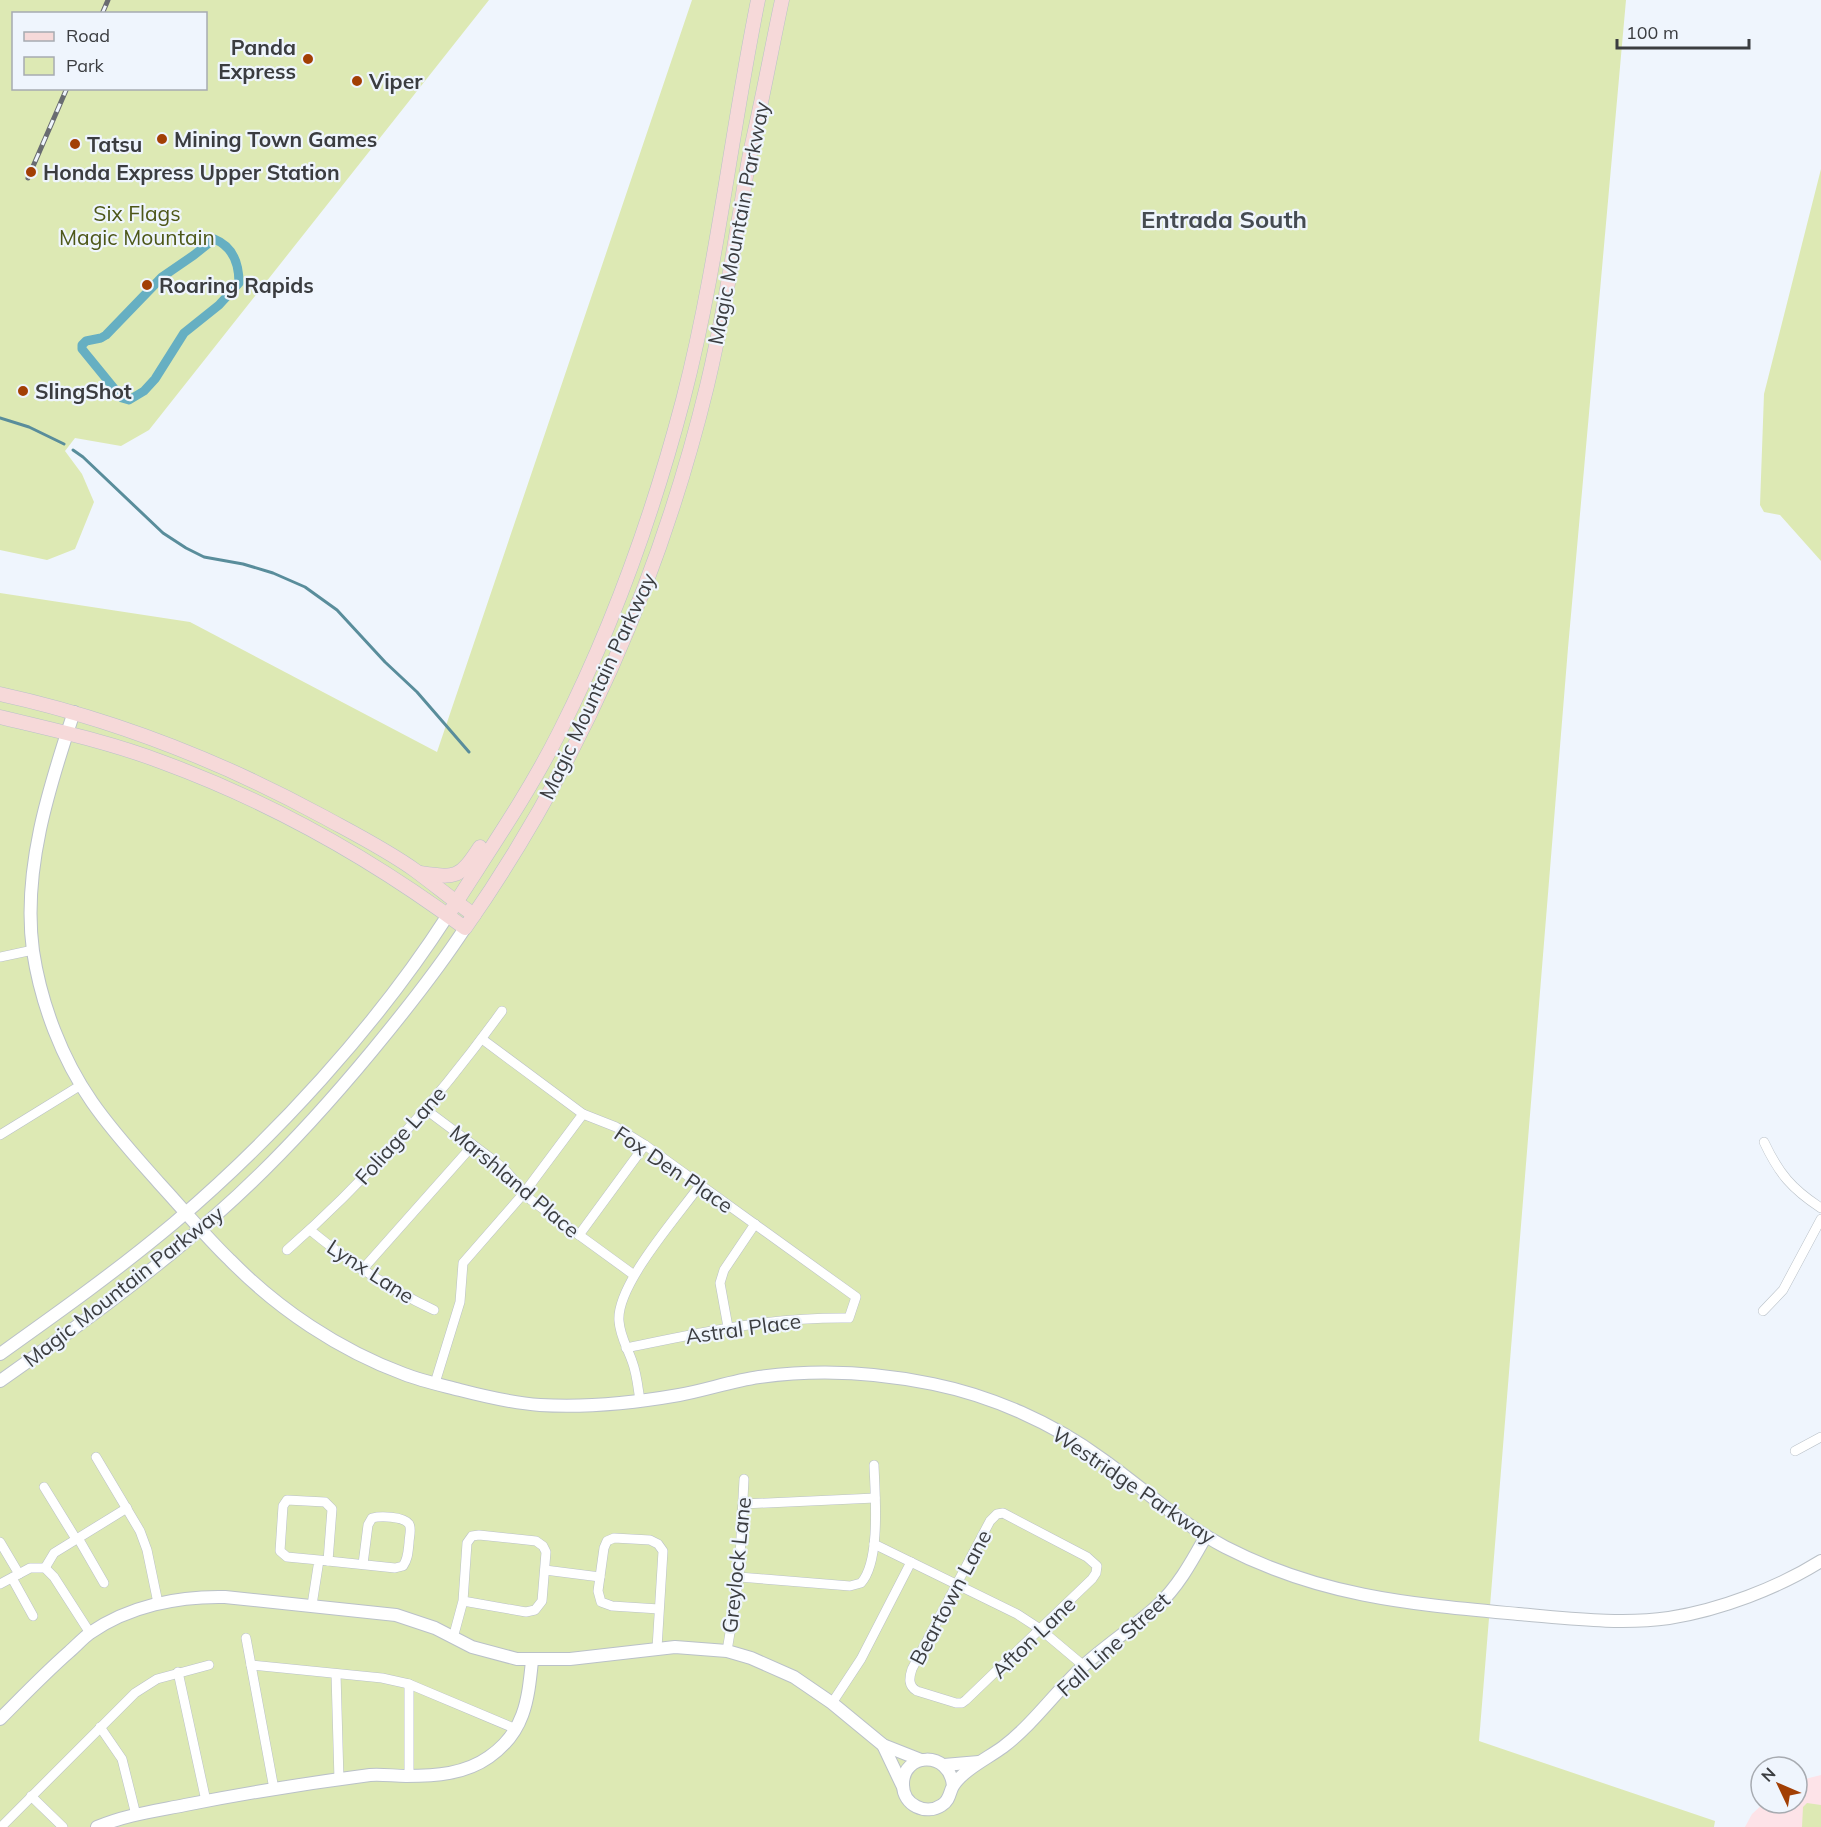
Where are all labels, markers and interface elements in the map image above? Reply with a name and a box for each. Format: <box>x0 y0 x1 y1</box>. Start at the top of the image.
legend <box>12 12 207 90</box>
scale bar <box>1617 12 1749 50</box>
text: 100 m <box>1626 21 1679 44</box>
text: Road <box>66 24 110 47</box>
place label: Panda Express <box>218 34 296 84</box>
marker: Panda Express <box>301 52 315 66</box>
text: Park <box>66 54 105 77</box>
place label: Viper <box>368 68 423 94</box>
marker: Viper <box>350 74 364 88</box>
street label: Magic Mountain Parkway <box>702 99 774 347</box>
place label: Mining Town Games <box>174 126 377 152</box>
place label: Tatsu <box>87 131 142 157</box>
marker: Mining Town Games <box>155 132 169 146</box>
marker: Tatsu <box>68 137 82 151</box>
place label: Honda Express Upper Station <box>43 159 340 185</box>
marker: Honda Express Upper Station <box>24 165 38 179</box>
park label: Six Flags Magic Mountain <box>59 200 215 250</box>
district label: Entrada South <box>1141 204 1307 234</box>
place label: Roaring Rapids <box>159 272 314 298</box>
marker: Roaring Rapids <box>140 278 154 292</box>
place label: SlingShot <box>35 378 132 404</box>
marker: SlingShot <box>16 384 30 398</box>
street label: Magic Mountain Parkway <box>533 569 661 803</box>
street label: Foliage Lane <box>349 1080 451 1190</box>
street label: Marshland Place <box>445 1119 585 1243</box>
street label: Fox Den Place <box>610 1120 738 1218</box>
street label: Magic Mountain Parkway <box>18 1200 228 1372</box>
street label: Lynx Lane <box>323 1233 419 1309</box>
street label: Astral Place <box>684 1307 802 1349</box>
street label: Westridge Parkway <box>1047 1421 1221 1549</box>
street label: Greylock Lane <box>716 1496 756 1634</box>
street label: Beartown Lane <box>903 1525 997 1669</box>
street label: Fall Line Street <box>1051 1586 1175 1702</box>
street label: Afton Lane <box>986 1591 1080 1683</box>
north arrow <box>1749 1755 1809 1815</box>
text: N <box>1757 1763 1780 1786</box>

